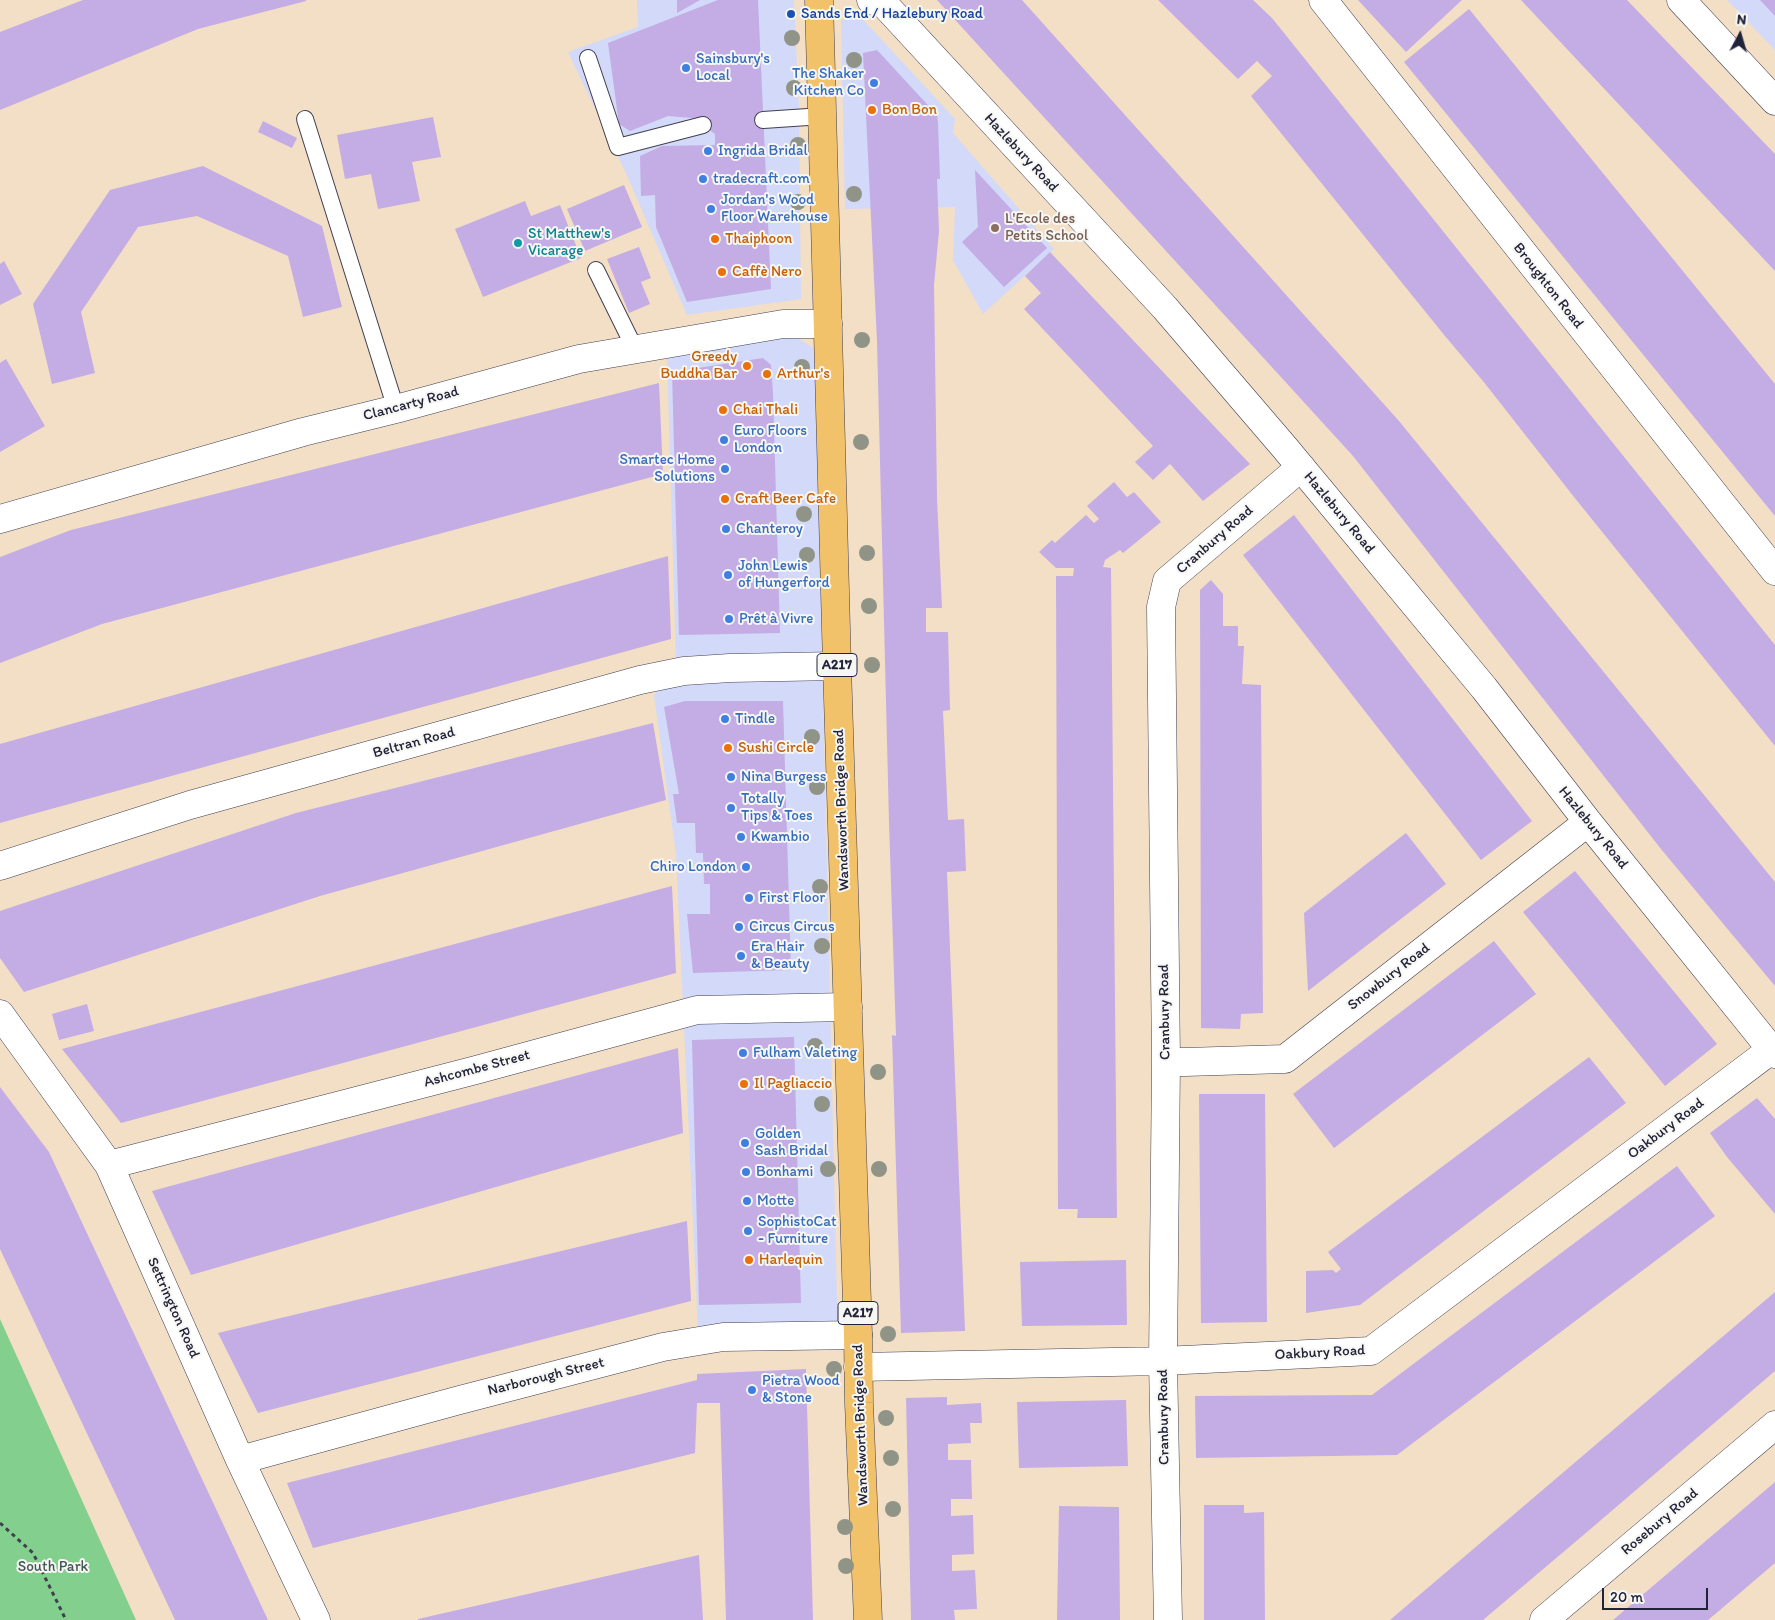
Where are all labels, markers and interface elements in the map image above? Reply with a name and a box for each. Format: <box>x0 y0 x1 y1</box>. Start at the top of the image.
place label: Sands End / Hazlebury Road <box>801 5 983 23</box>
marker: Sands End / Hazlebury Road <box>785 8 797 20</box>
north arrow <box>1715 10 1765 60</box>
text: N <box>1736 11 1747 29</box>
place label: Sainsbury's Local <box>696 50 770 85</box>
marker: Sainsbury's Local <box>680 62 692 74</box>
place label: The Shaker Kitchen Co <box>792 65 864 100</box>
marker: The Shaker Kitchen Co <box>868 77 880 89</box>
place label: Bon Bon <box>882 101 937 119</box>
marker: Bon Bon <box>866 104 878 116</box>
street label: Hazlebury Road <box>980 110 1062 196</box>
place label: Ingrida Bridal <box>718 142 808 160</box>
marker: Ingrida Bridal <box>702 145 714 157</box>
place label: tradecraft.com <box>713 170 810 188</box>
marker: tradecraft.com <box>697 173 709 185</box>
place label: Jordan's Wood Floor Warehouse <box>721 191 828 226</box>
marker: Jordan's Wood Floor Warehouse <box>705 203 717 215</box>
place label: L'Ecole des Petits School <box>1005 210 1088 245</box>
marker: L'Ecole des Petits School <box>989 222 1001 234</box>
place label: St Matthew's Vicarage <box>528 225 611 260</box>
place label: Thaiphoon <box>725 230 792 248</box>
marker: Thaiphoon <box>709 233 721 245</box>
marker: St Matthew's Vicarage <box>512 237 524 249</box>
street label: Broughton Road <box>1509 239 1587 333</box>
place label: Caffè Nero <box>732 263 802 281</box>
marker: Caffè Nero <box>716 266 728 278</box>
place label: Greedy Buddha Bar <box>661 348 737 383</box>
marker: Greedy Buddha Bar <box>741 360 753 372</box>
place label: Arthur's <box>777 365 830 383</box>
marker: Arthur's <box>761 368 773 380</box>
street label: Clancarty Road <box>361 383 461 425</box>
place label: Chai Thali <box>733 401 798 419</box>
marker: Chai Thali <box>717 404 729 416</box>
place label: Euro Floors London <box>734 422 807 457</box>
marker: Euro Floors London <box>718 434 730 446</box>
place label: Smartec Home Solutions <box>620 451 715 486</box>
marker: Smartec Home Solutions <box>719 463 731 475</box>
street label: Hazlebury Road <box>1300 468 1378 558</box>
place label: Craft Beer Cafe <box>735 490 836 508</box>
marker: Craft Beer Cafe <box>719 493 731 505</box>
street label: Cranbury Road <box>1173 502 1257 578</box>
place label: Chanteroy <box>736 520 803 538</box>
marker: Chanteroy <box>720 523 732 535</box>
place label: John Lewis of Hungerford <box>738 557 830 592</box>
marker: John Lewis of Hungerford <box>722 569 734 581</box>
place label: Prêt à Vivre <box>739 610 813 628</box>
marker: Prêt à Vivre <box>723 613 735 625</box>
road number: A217 <box>817 654 857 676</box>
place label: Tindle <box>735 710 775 728</box>
marker: Tindle <box>719 713 731 725</box>
street label: Beltran Road <box>371 723 457 763</box>
street label: Wandsworth Bridge Road <box>830 729 854 891</box>
place label: Sushi Circle <box>738 739 814 757</box>
marker: Sushi Circle <box>722 742 734 754</box>
place label: Nina Burgess <box>741 768 826 786</box>
marker: Nina Burgess <box>725 771 737 783</box>
street label: Hazlebury Road <box>1554 783 1632 873</box>
place label: Totally Tips & Toes <box>741 790 813 825</box>
marker: Totally Tips & Toes <box>725 802 737 814</box>
place label: Kwambio <box>751 828 810 846</box>
marker: Kwambio <box>735 831 747 843</box>
place label: Chiro London <box>650 858 736 876</box>
marker: Chiro London <box>740 861 752 873</box>
place label: First Floor <box>759 889 825 907</box>
marker: First Floor <box>743 892 755 904</box>
place label: Circus Circus <box>749 918 835 936</box>
marker: Circus Circus <box>733 921 745 933</box>
place label: Era Hair & Beauty <box>751 938 809 973</box>
street label: Snowbury Road <box>1344 939 1434 1015</box>
marker: Era Hair & Beauty <box>735 950 747 962</box>
street label: Cranbury Road <box>1155 964 1175 1060</box>
place label: Fulham Valeting <box>753 1044 857 1062</box>
street label: Ashcombe Street <box>422 1046 532 1092</box>
marker: Fulham Valeting <box>737 1047 749 1059</box>
place label: Il Pagliaccio <box>754 1075 832 1093</box>
marker: Il Pagliaccio <box>738 1078 750 1090</box>
street label: Oakbury Road <box>1624 1094 1708 1164</box>
place label: Golden Sash Bridal <box>755 1125 828 1160</box>
marker: Golden Sash Bridal <box>739 1137 751 1149</box>
place label: Bonhami <box>756 1163 813 1181</box>
marker: Bonhami <box>740 1166 752 1178</box>
place label: Motte <box>757 1192 794 1210</box>
marker: Motte <box>741 1195 753 1207</box>
place label: SophistoCat - Furniture <box>758 1213 837 1248</box>
marker: SophistoCat - Furniture <box>742 1225 754 1237</box>
place label: Harlequin <box>759 1251 823 1269</box>
marker: Harlequin <box>743 1254 755 1266</box>
street label: Settrington Road <box>143 1255 203 1361</box>
road number: A217 <box>838 1302 878 1325</box>
street label: Oakbury Road <box>1274 1342 1366 1364</box>
street label: Wandsworth Bridge Road <box>849 1344 873 1506</box>
street label: Narborough Street <box>486 1354 606 1400</box>
street label: Cranbury Road <box>1154 1369 1174 1465</box>
place label: Pietra Wood & Stone <box>762 1372 840 1407</box>
marker: Pietra Wood & Stone <box>746 1384 758 1396</box>
street label: Rosebury Road <box>1618 1484 1702 1560</box>
park label: South Park <box>18 1558 88 1576</box>
scale bar <box>1605 1578 1711 1610</box>
text: 20 m <box>1610 1588 1643 1606</box>

